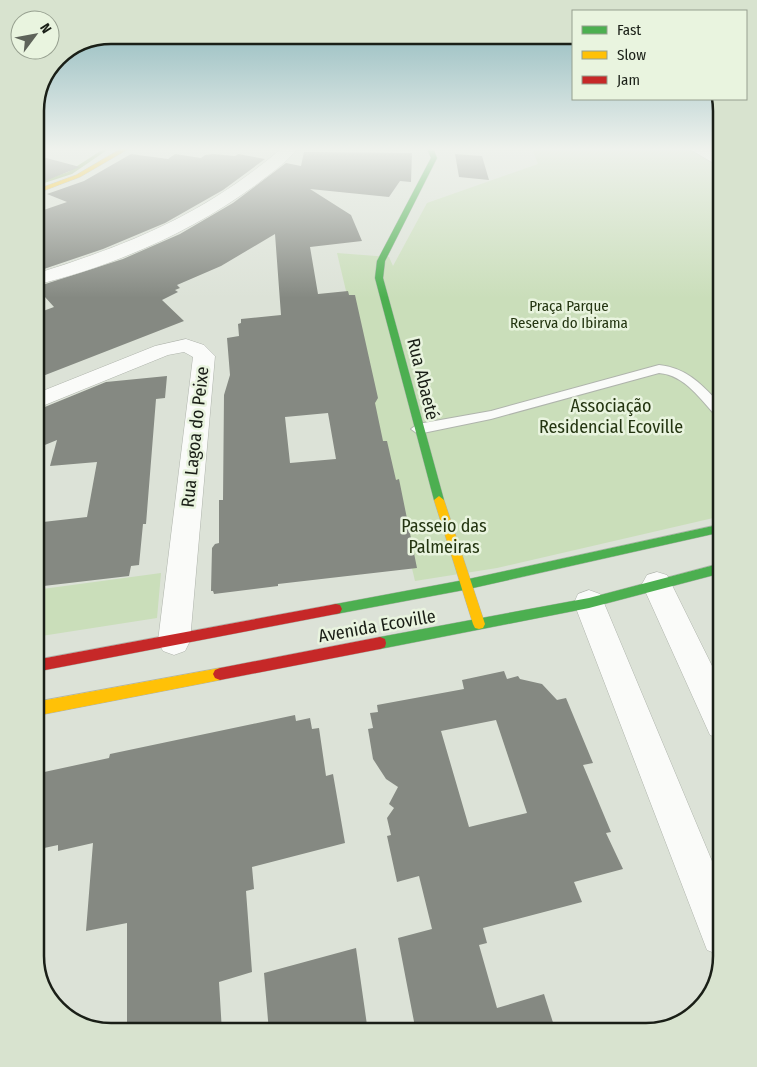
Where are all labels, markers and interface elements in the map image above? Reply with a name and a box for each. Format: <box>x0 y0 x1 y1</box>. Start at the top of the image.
north arrow <box>10 10 60 60</box>
legend <box>572 10 747 100</box>
text: N <box>36 20 55 36</box>
text: Fast <box>617 21 641 39</box>
text: Slow <box>617 46 646 64</box>
text: Jam <box>617 71 640 89</box>
park label: Praça Parque Reserva do Ibirama <box>510 297 628 332</box>
street label: Rua Abaeté <box>402 336 444 422</box>
street label: Rua Lagoa do Peixe <box>177 365 213 509</box>
park label: Associação Residencial Ecoville <box>539 395 683 438</box>
park label: Passeio das Palmeiras <box>401 515 487 558</box>
street label: Avenida Ecoville <box>317 605 437 647</box>

